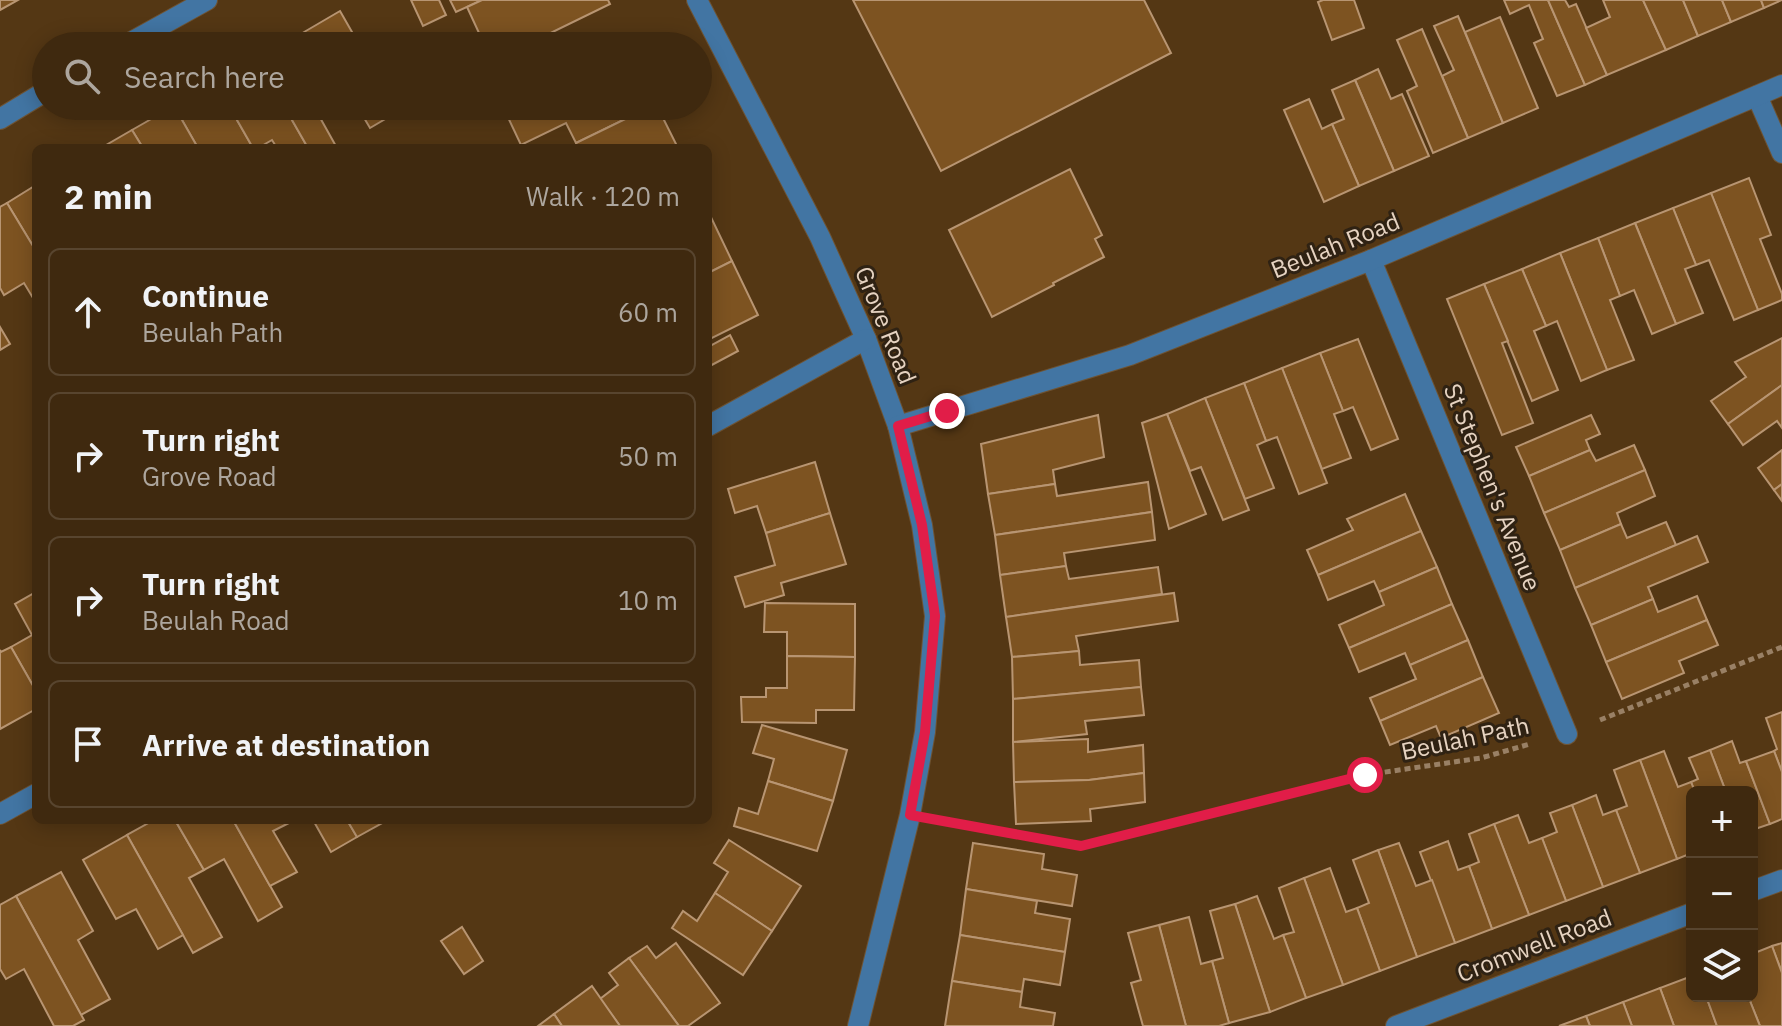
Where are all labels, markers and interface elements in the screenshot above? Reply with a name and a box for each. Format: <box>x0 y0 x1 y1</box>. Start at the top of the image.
search box <box>32 32 712 120</box>
icon: search <box>60 54 104 98</box>
text: Search here <box>124 57 285 96</box>
text: 2 min <box>64 174 153 218</box>
text: Walk · 120 m <box>526 179 680 213</box>
street label: Beulah Road <box>1266 205 1404 285</box>
street label: Grove Road <box>848 261 924 389</box>
text: Continue <box>142 276 269 315</box>
icon: ahead <box>66 290 110 334</box>
text: 60 m <box>618 295 678 329</box>
text: Beulah Path <box>142 315 283 349</box>
street label: St Stephen's Avenue <box>1437 379 1549 595</box>
route end <box>929 393 965 429</box>
text: Turn right <box>142 420 280 459</box>
icon: right <box>66 434 110 478</box>
text: 50 m <box>618 439 678 473</box>
text: Grove Road <box>142 459 277 493</box>
text: Turn right <box>142 564 280 603</box>
icon: right <box>66 578 110 622</box>
text: 10 m <box>618 583 678 617</box>
text: Beulah Road <box>142 603 290 637</box>
street label: Beulah Path <box>1398 709 1532 767</box>
icon: arrive <box>66 722 110 766</box>
text: Arrive at destination <box>142 725 430 764</box>
route start <box>1347 757 1383 793</box>
map controls <box>1686 786 1758 1002</box>
button: + <box>1686 786 1758 858</box>
button: − <box>1686 858 1758 930</box>
street label: Cromwell Road <box>1452 901 1616 989</box>
button: layers <box>1686 930 1758 1002</box>

